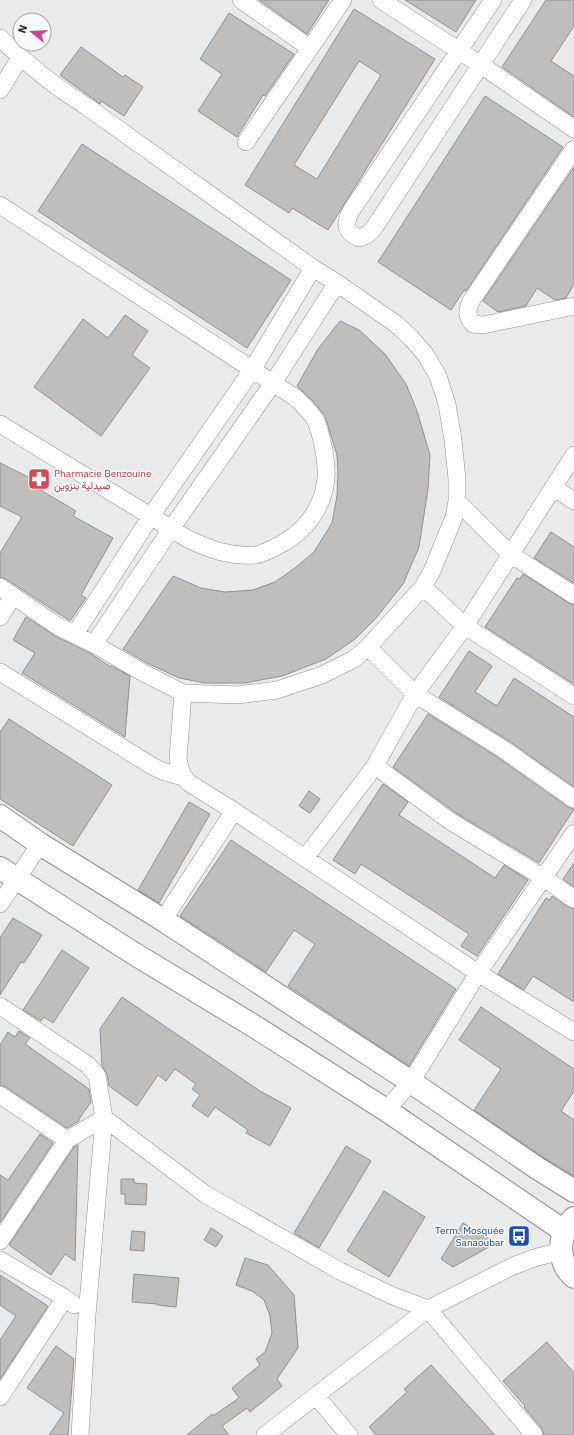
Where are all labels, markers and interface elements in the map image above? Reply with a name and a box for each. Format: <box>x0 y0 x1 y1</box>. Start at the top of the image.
north arrow <box>12 12 52 52</box>
text: N <box>15 23 30 35</box>
pharmacy icon: Pharmacie Benzouine صيدلية بنزوين <box>26 466 52 492</box>
place label: Pharmacie Benzouine صيدلية بنزوين <box>54 467 152 492</box>
bus stop icon: Term. Mosquée Sanaoubar <box>506 1223 532 1249</box>
place label: Term. Mosquée Sanaoubar <box>435 1224 505 1249</box>

